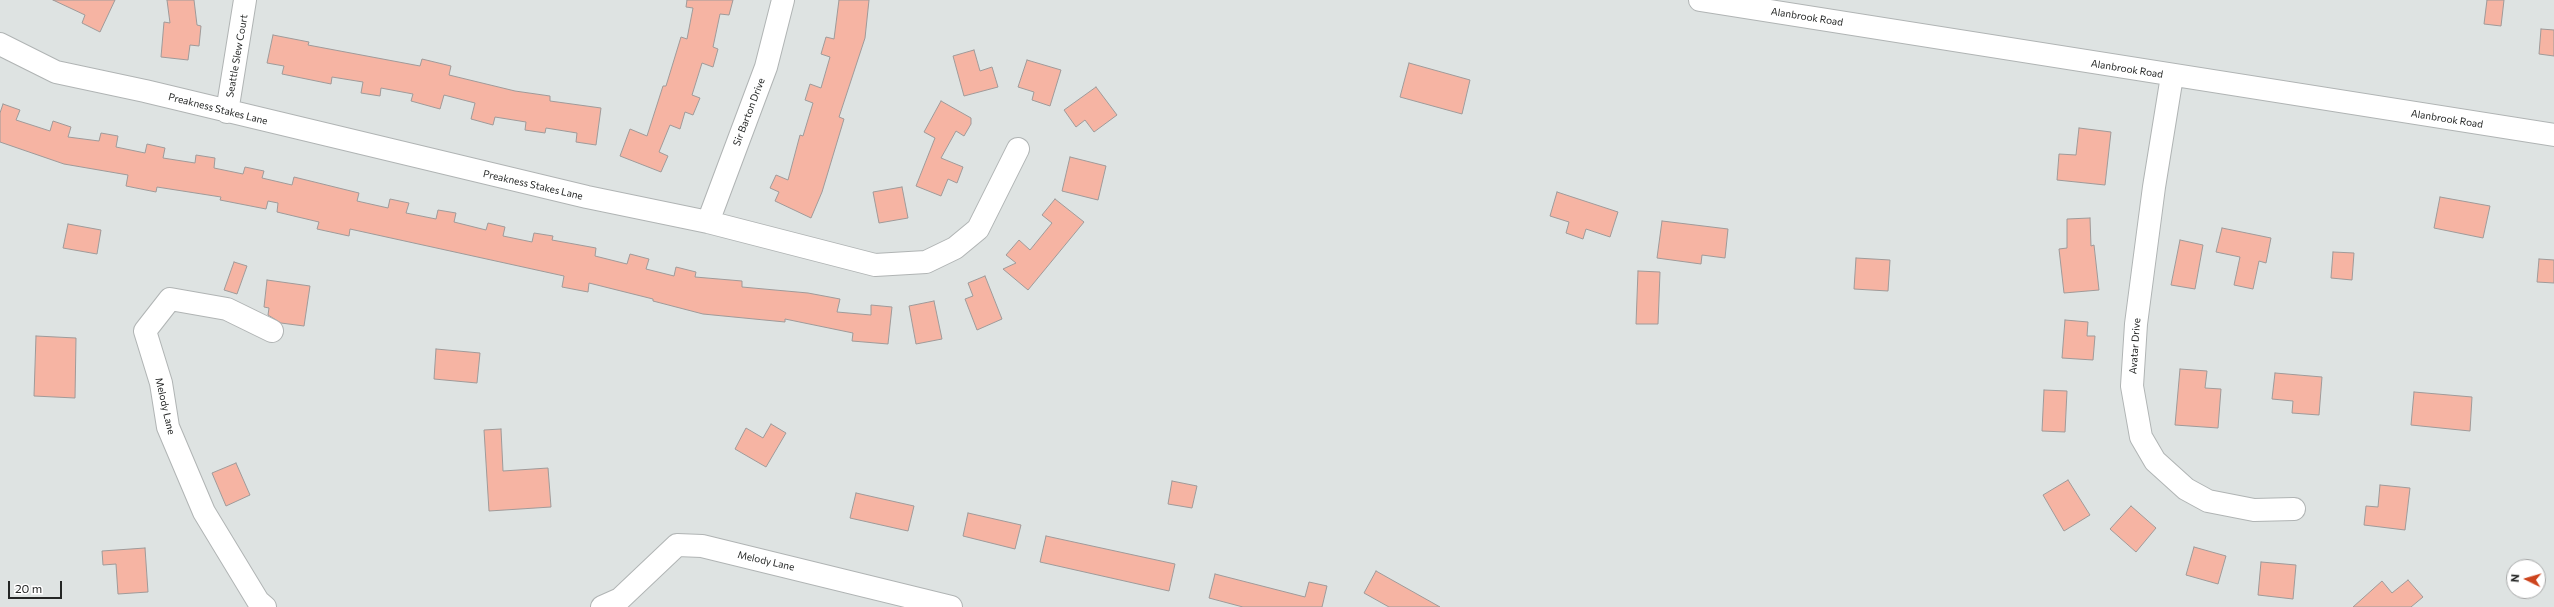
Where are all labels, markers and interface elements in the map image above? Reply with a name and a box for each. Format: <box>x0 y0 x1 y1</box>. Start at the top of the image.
street label: Alanbrook Road <box>1770 5 1844 29</box>
street label: Seattle Slew Court <box>224 13 250 99</box>
street label: Alanbrook Road <box>2090 57 2164 81</box>
street label: Sir Barton Drive <box>731 76 767 148</box>
street label: Preakness Stakes Lane <box>167 91 269 127</box>
street label: Alanbrook Road <box>2410 107 2484 131</box>
street label: Preakness Stakes Lane <box>482 168 584 202</box>
street label: Avatar Drive <box>2127 318 2143 374</box>
street label: Melody Lane <box>153 376 177 436</box>
street label: Melody Lane <box>736 549 796 573</box>
north arrow <box>2506 559 2546 599</box>
scale bar <box>10 573 64 599</box>
text: N <box>2508 573 2521 583</box>
text: 20 m <box>15 581 42 595</box>

